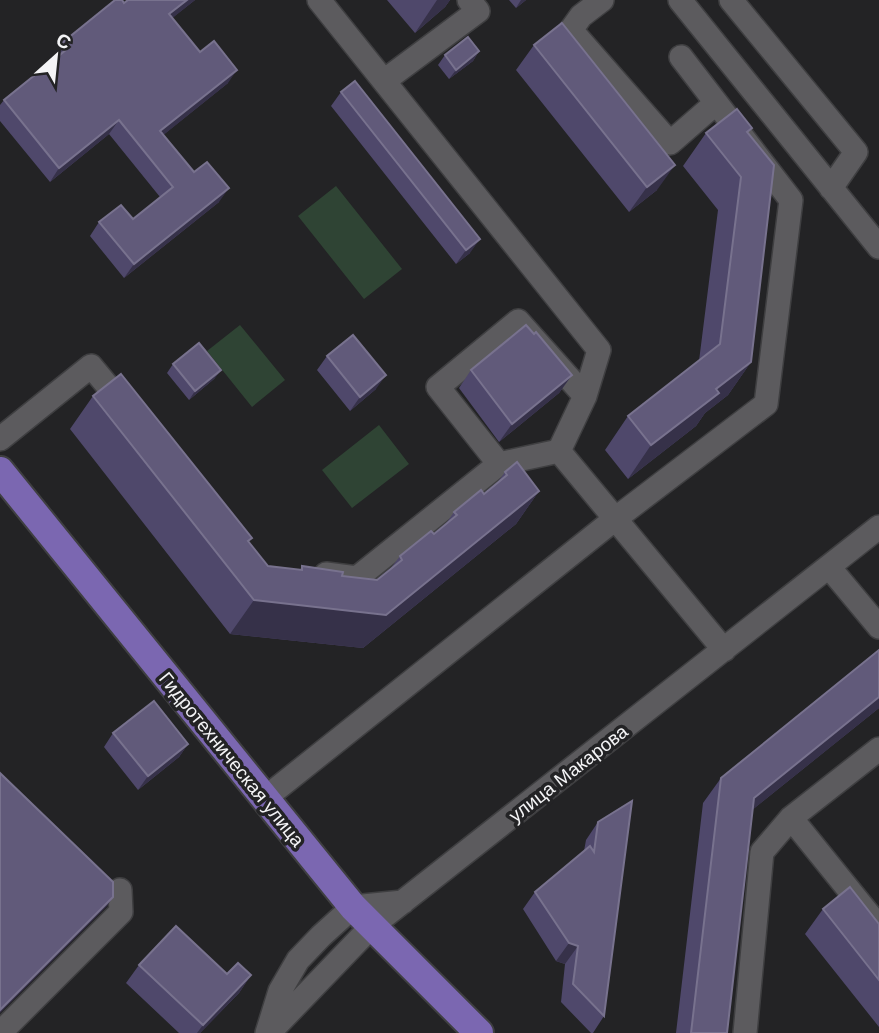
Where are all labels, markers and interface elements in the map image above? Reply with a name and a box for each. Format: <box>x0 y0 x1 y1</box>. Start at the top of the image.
north arrow <box>21 21 91 91</box>
text: С <box>53 29 75 54</box>
street label: Гидротехническая улица <box>155 668 309 851</box>
street label: улица Макарова <box>505 720 632 826</box>

